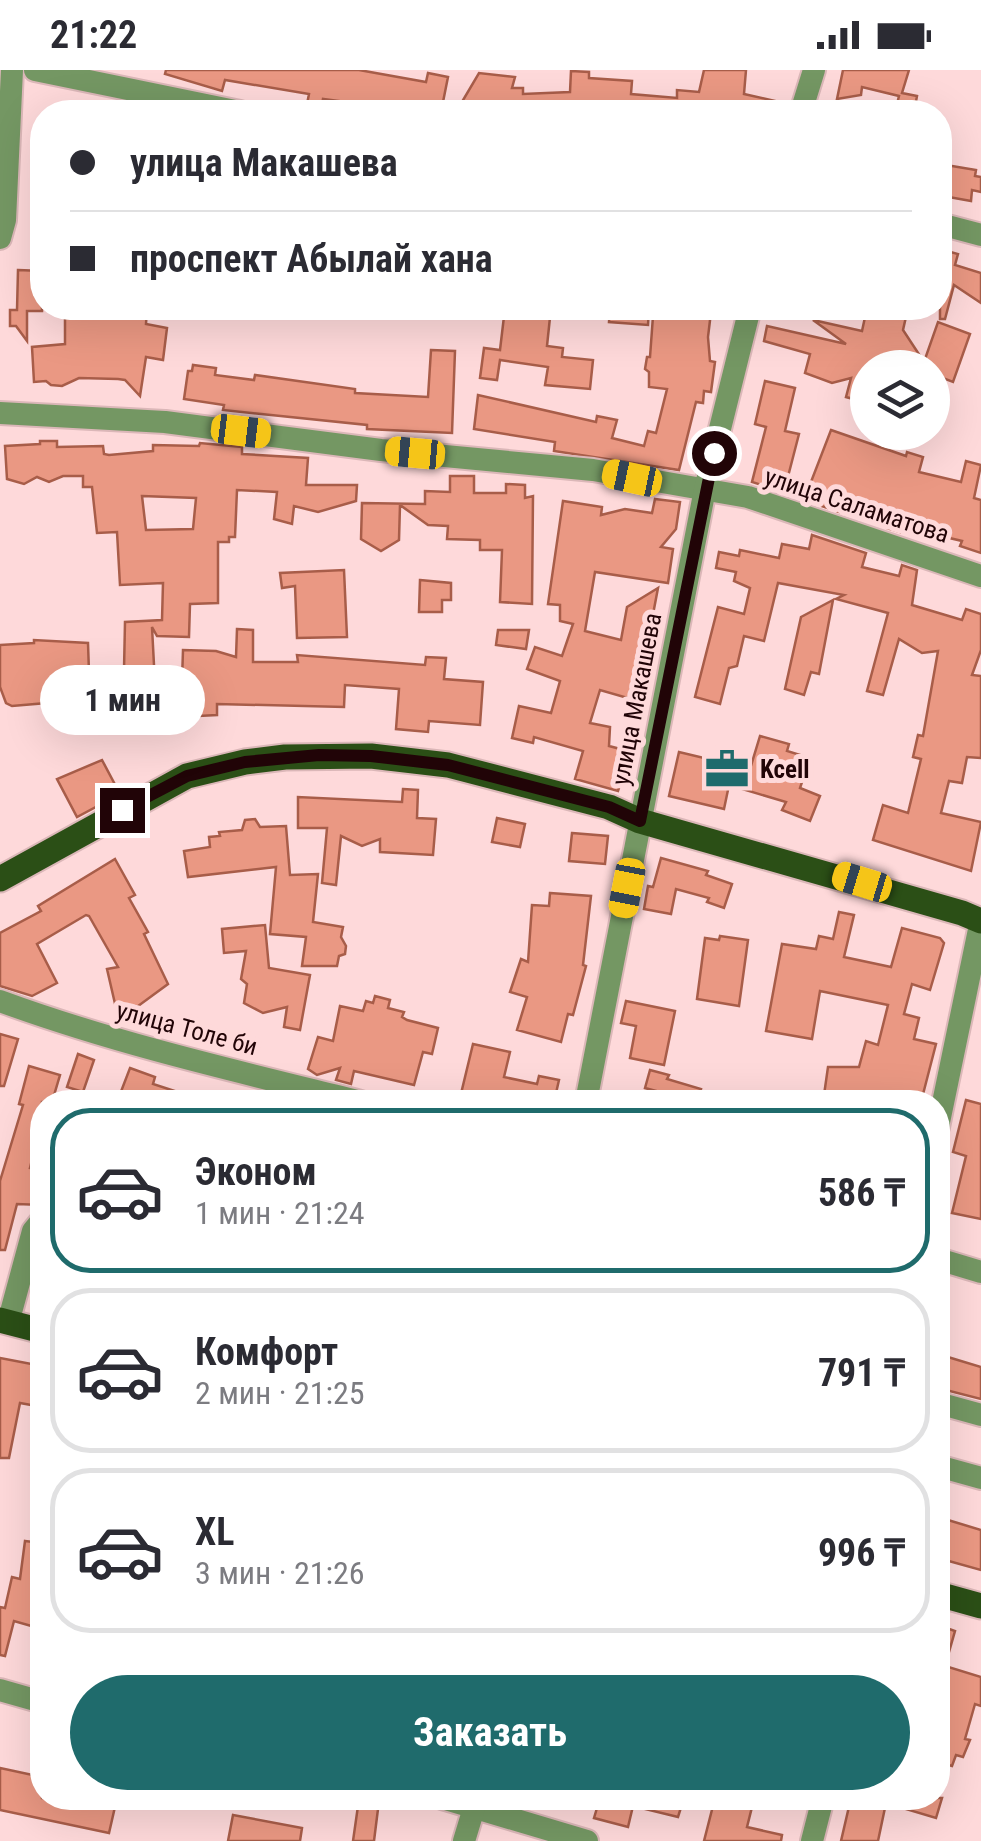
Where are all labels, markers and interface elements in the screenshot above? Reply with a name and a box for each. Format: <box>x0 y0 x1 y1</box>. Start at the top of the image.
text: 21:22 <box>50 13 137 57</box>
text: улица Макашева <box>130 141 398 185</box>
text: проспект Абылай хана <box>130 237 493 281</box>
map controls <box>850 350 950 450</box>
button: layers <box>850 350 950 450</box>
car <box>209 412 273 450</box>
route start <box>692 431 737 476</box>
car <box>384 435 446 471</box>
car <box>600 457 664 499</box>
street label: улица Саламатова <box>761 462 953 549</box>
street label: улица Макашева <box>606 610 667 788</box>
callout: 1 мин <box>39 665 204 735</box>
text: 1 мин <box>84 681 161 719</box>
office icon: Kcell <box>703 745 751 793</box>
place label: Kcell <box>760 755 810 784</box>
route end <box>100 788 145 833</box>
car <box>607 856 647 920</box>
car <box>829 859 895 905</box>
street label: улица Толе би <box>113 996 261 1061</box>
icon: car <box>75 1146 165 1236</box>
text: Эконом <box>195 1150 317 1194</box>
text: 586 ₸ <box>818 1171 905 1215</box>
text: 1 мин · 21:24 <box>195 1194 365 1232</box>
icon: car <box>75 1326 165 1416</box>
text: Комфорт <box>195 1330 338 1374</box>
text: 791 ₸ <box>818 1351 905 1395</box>
text: 2 мин · 21:25 <box>195 1374 365 1412</box>
icon: car <box>75 1506 165 1596</box>
text: XL <box>195 1510 234 1554</box>
text: 996 ₸ <box>818 1531 905 1575</box>
text: 3 мин · 21:26 <box>195 1554 365 1592</box>
button: Заказать <box>70 1675 910 1790</box>

